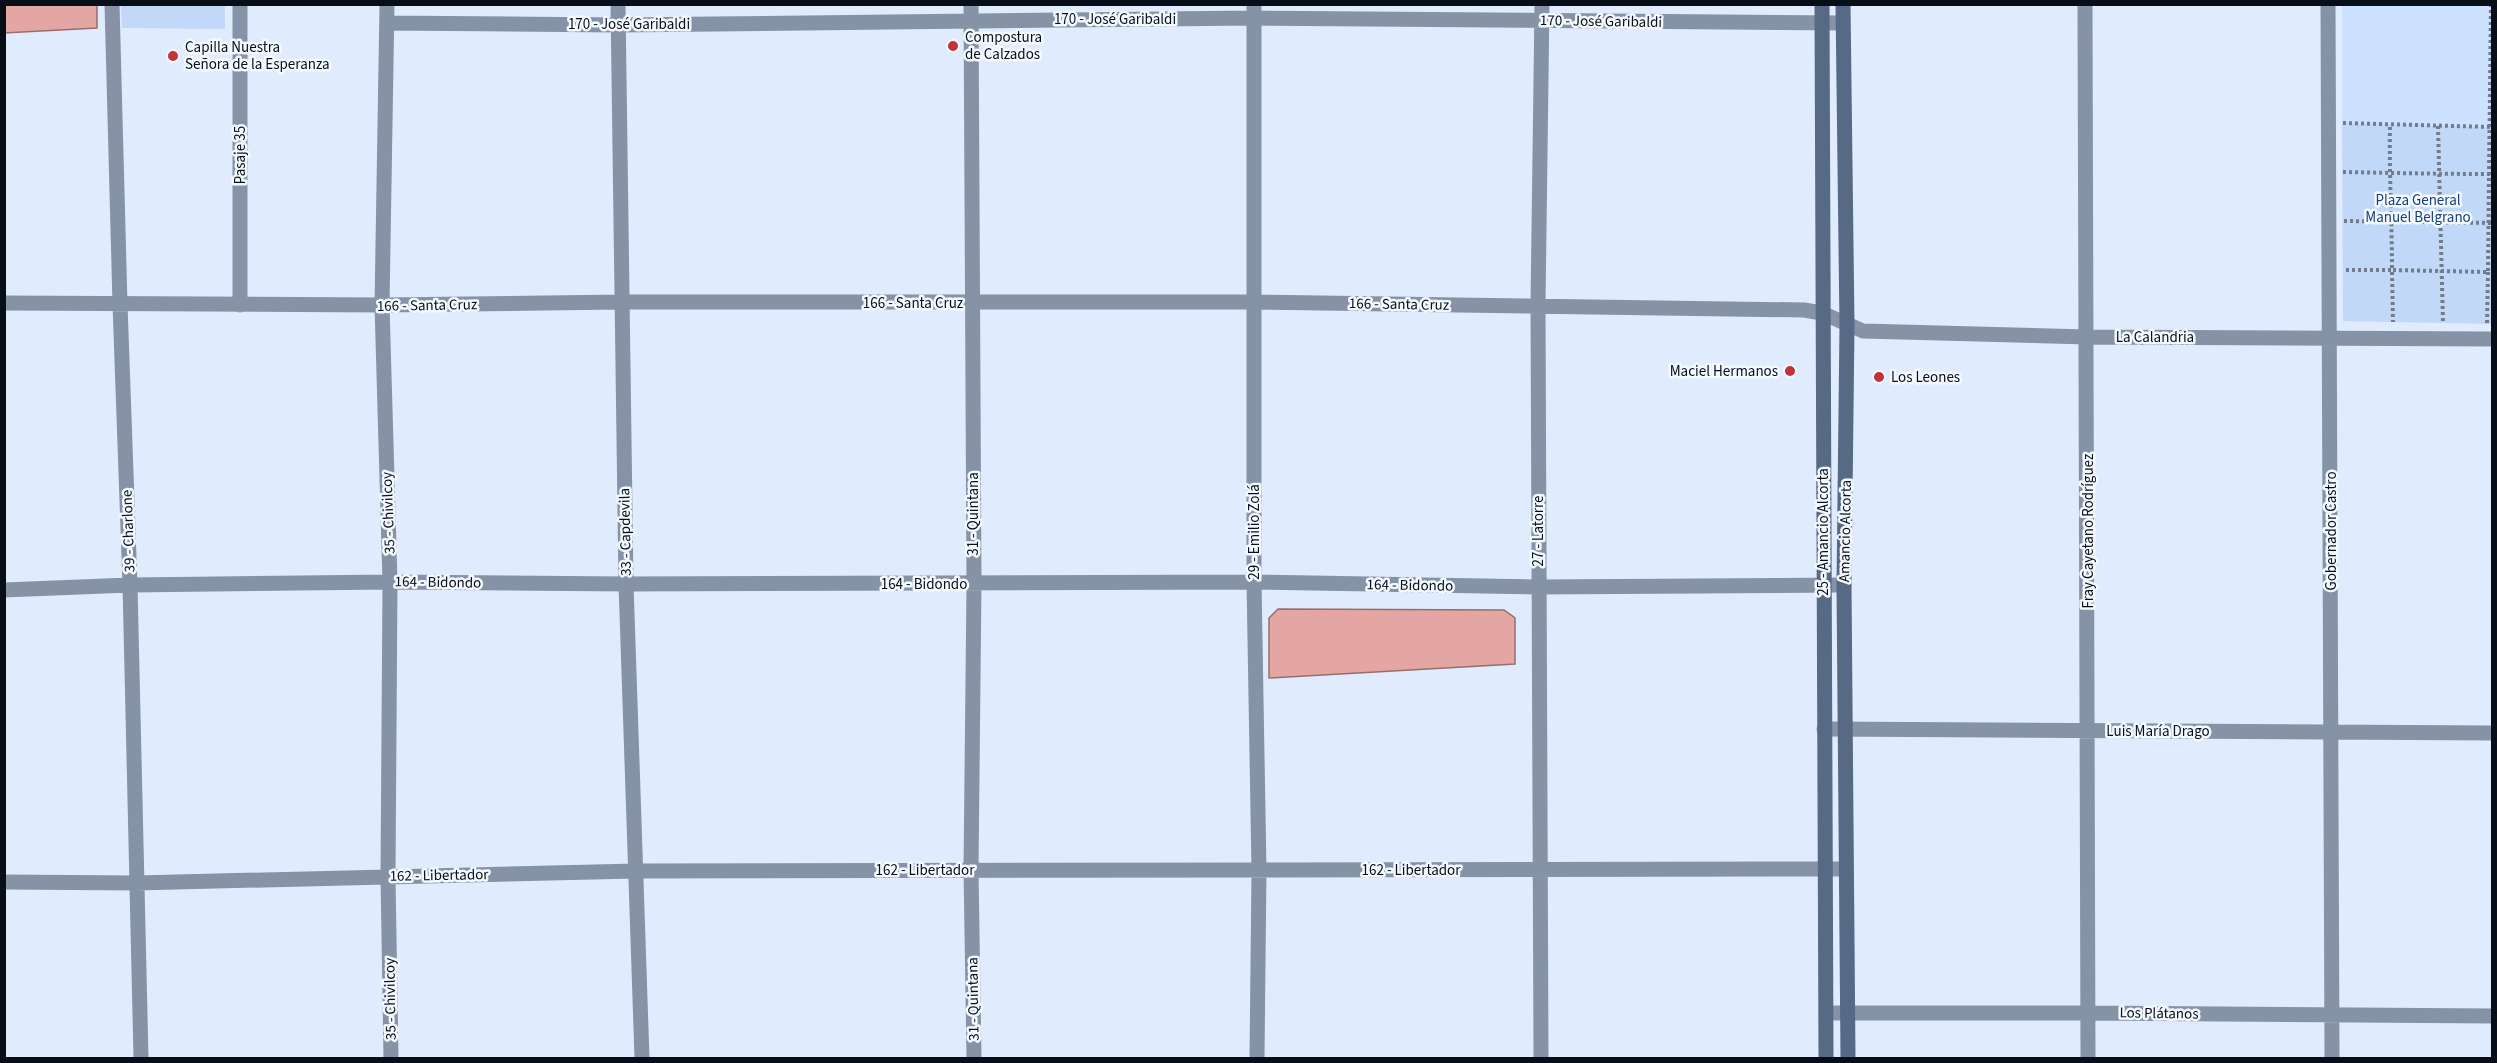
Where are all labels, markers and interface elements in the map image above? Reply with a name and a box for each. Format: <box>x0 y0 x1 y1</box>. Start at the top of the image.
street label: 170 - José Garibaldi <box>1054 9 1176 30</box>
street label: 170 - José Garibaldi <box>1540 10 1662 33</box>
street label: 170 - José Garibaldi <box>568 14 690 35</box>
place label: Compostura de Calzados <box>965 27 1042 65</box>
place label: Capilla Nuestra Señora de la Esperanza <box>185 37 330 75</box>
marker: Compostura de Calzados <box>946 39 960 53</box>
marker: Capilla Nuestra Señora de la Esperanza <box>166 49 180 63</box>
street label: Pasaje 35 <box>230 126 251 184</box>
park label: Plaza General Manuel Belgrano <box>2365 190 2471 228</box>
street label: 166 - Santa Cruz <box>863 293 963 314</box>
street label: 166 - Santa Cruz <box>1349 293 1449 316</box>
street label: 166 - Santa Cruz <box>377 294 477 317</box>
street label: La Calandria <box>2116 327 2194 348</box>
place label: Maciel Hermanos <box>1670 361 1778 382</box>
marker: Maciel Hermanos <box>1783 364 1797 378</box>
place label: Los Leones <box>1891 367 1960 388</box>
marker: Los Leones <box>1872 370 1886 384</box>
street label: Fray Cayetano Rodríguez <box>2078 454 2099 608</box>
street label: 25 - Amancio Alcorta <box>1813 468 1834 596</box>
street label: Gobernador Castro <box>2321 471 2342 591</box>
street label: 35 - Chivilcoy <box>377 472 400 554</box>
street label: 31 - Quintana <box>963 472 984 556</box>
street label: Amancio Alcorta <box>1834 480 1857 582</box>
street label: 29 - Emilio Zolá <box>1244 484 1265 580</box>
street label: 33 - Capdevila <box>614 488 637 576</box>
street label: 39 - Charlone <box>117 489 140 573</box>
street label: 27 - Latorre <box>1528 496 1549 566</box>
street label: 164 - Bidondo <box>394 571 481 594</box>
street label: 164 - Bidondo <box>881 574 967 595</box>
street label: 164 - Bidondo <box>1366 574 1453 597</box>
street label: Luis María Drago <box>2106 721 2210 742</box>
street label: 162 - Libertador <box>876 860 975 881</box>
street label: 162 - Libertador <box>1362 860 1461 881</box>
street label: 162 - Libertador <box>389 864 489 887</box>
street label: 31 - Quintana <box>962 957 985 1041</box>
street label: 35 - Chivilcoy <box>379 958 402 1040</box>
street label: Los Plátanos <box>2119 1002 2199 1025</box>

